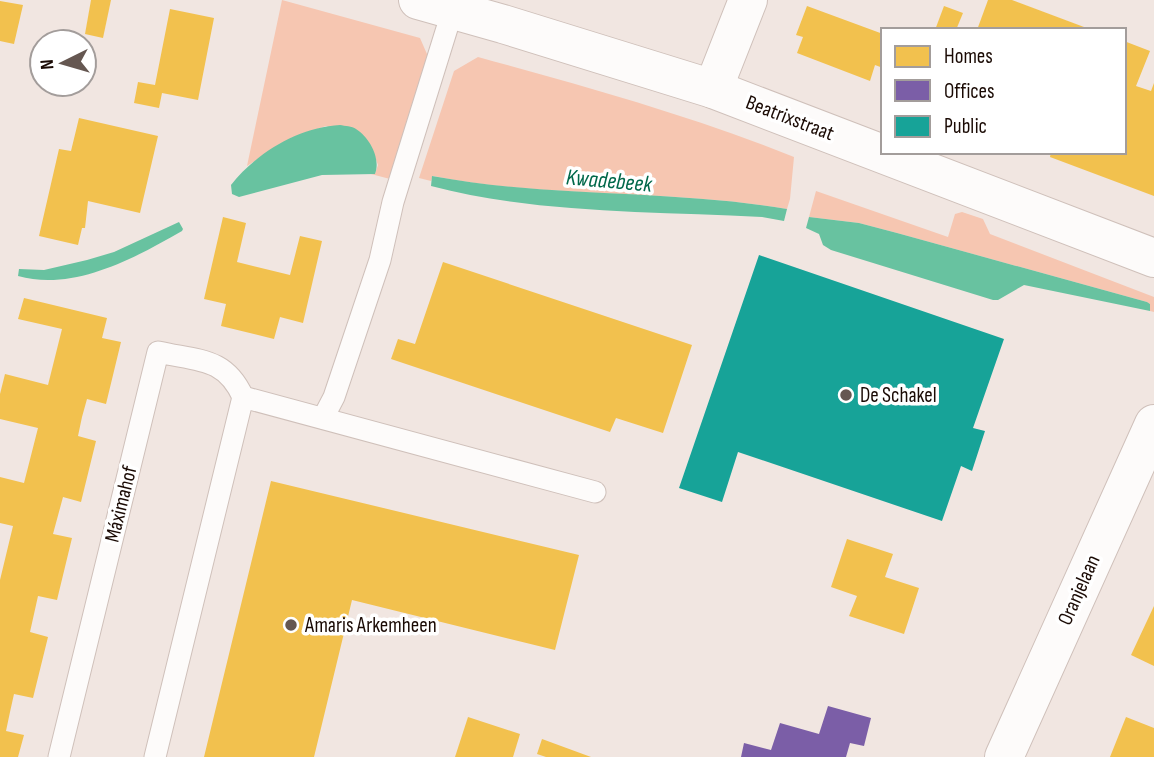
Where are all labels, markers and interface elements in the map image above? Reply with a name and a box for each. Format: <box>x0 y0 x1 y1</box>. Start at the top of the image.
north arrow <box>28 28 98 98</box>
legend <box>881 28 1126 154</box>
text: Homes <box>944 44 993 69</box>
text: N <box>36 58 59 70</box>
text: Offices <box>944 79 995 104</box>
street label: Beatrixstraat <box>742 90 838 146</box>
text: Public <box>944 114 987 139</box>
water label: Kwadebeek <box>565 163 655 199</box>
place label: De Schakel <box>860 383 937 408</box>
marker: De Schakel <box>838 387 854 403</box>
street label: Máximahof <box>99 462 143 545</box>
street label: Oranjelaan <box>1052 551 1106 629</box>
place label: Amaris Arkemheen <box>304 613 437 638</box>
marker: Amaris Arkemheen <box>283 617 299 633</box>

